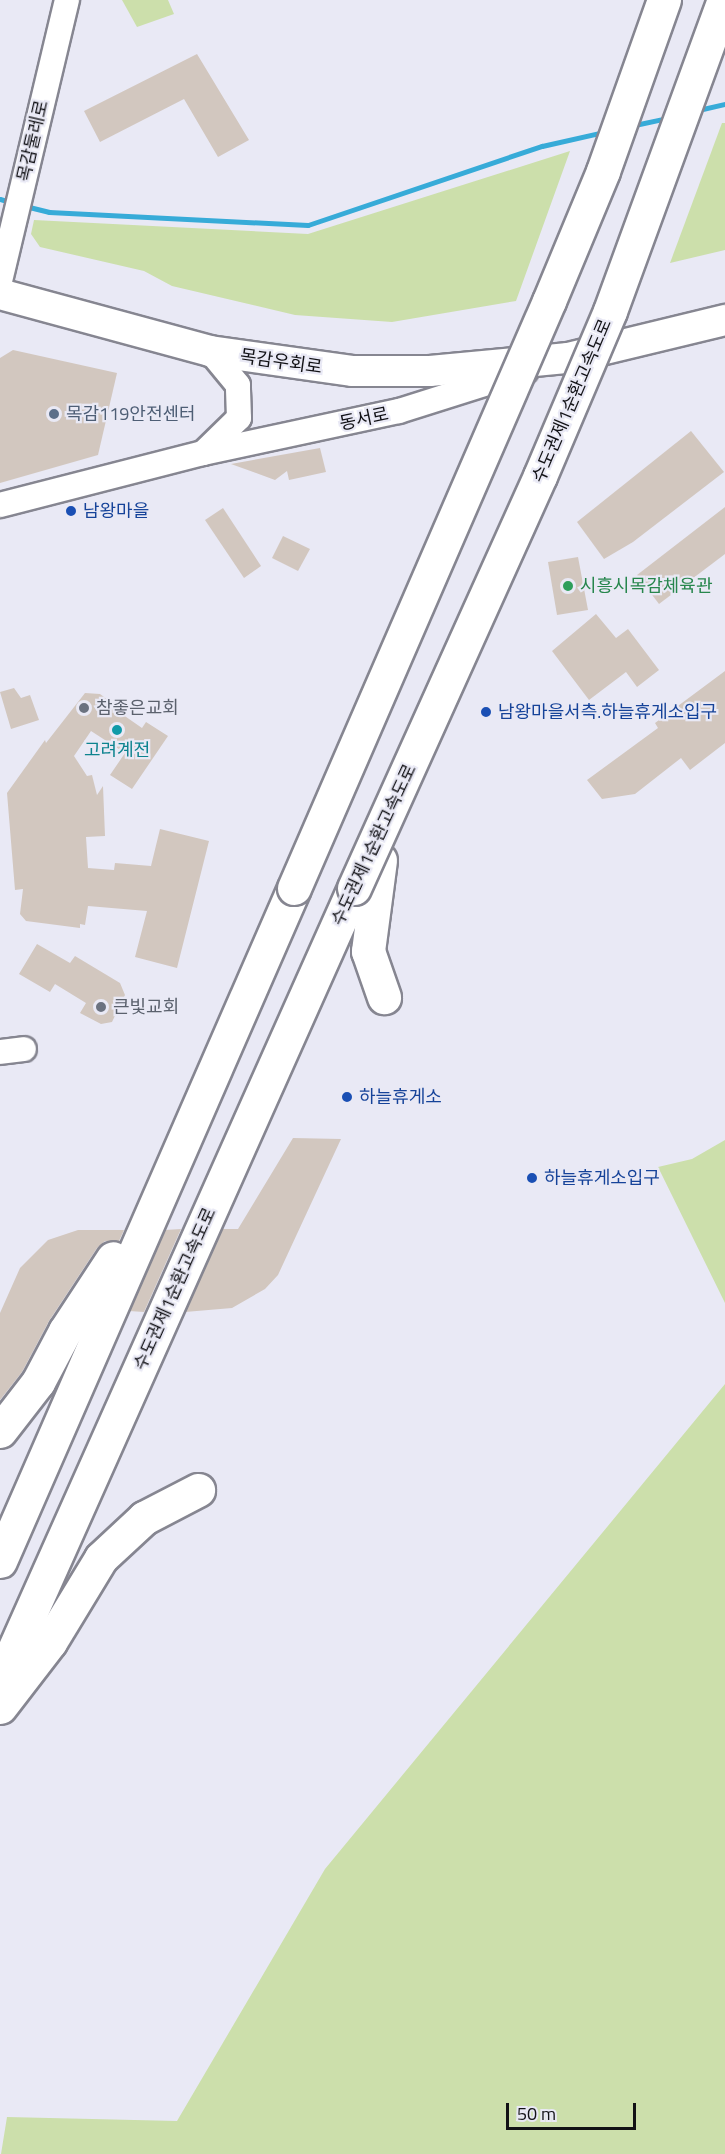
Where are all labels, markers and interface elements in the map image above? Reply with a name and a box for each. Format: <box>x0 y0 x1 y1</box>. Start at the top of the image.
street label: 목감둘레로 <box>13 98 53 184</box>
street label: 수도권제1순환고속도로 <box>528 316 616 486</box>
street label: 목감우회로 <box>238 346 324 378</box>
place label: 목감119안전센터 <box>66 403 196 425</box>
street label: 동서로 <box>337 403 391 435</box>
marker: 목감119안전센터 <box>47 407 61 421</box>
place label: 남왕마을 <box>83 500 149 522</box>
marker: 남왕마을 <box>64 504 78 518</box>
place label: 시흥시목감체육관 <box>580 575 712 597</box>
marker: 시흥시목감체육관 <box>561 579 575 593</box>
place label: 참좋은교회 <box>96 697 179 719</box>
marker: 참좋은교회 <box>77 701 91 715</box>
place label: 남왕마을서측.하늘휴게소입구 <box>498 701 717 723</box>
marker: 남왕마을서측.하늘휴게소입구 <box>479 705 493 719</box>
marker: 고려계전 <box>110 723 124 737</box>
place label: 고려계전 <box>84 739 150 761</box>
street label: 수도권제1순환고속도로 <box>327 761 421 929</box>
place label: 큰빛교회 <box>113 996 179 1018</box>
marker: 큰빛교회 <box>94 1000 108 1014</box>
place label: 하늘휴게소 <box>359 1086 442 1108</box>
marker: 하늘휴게소 <box>340 1090 354 1104</box>
place label: 하늘휴게소입구 <box>544 1167 660 1189</box>
marker: 하늘휴게소입구 <box>525 1171 539 1185</box>
street label: 수도권제1순환고속도로 <box>129 1204 221 1374</box>
scale bar <box>509 2091 640 2129</box>
text: 50 m <box>517 2100 556 2127</box>

